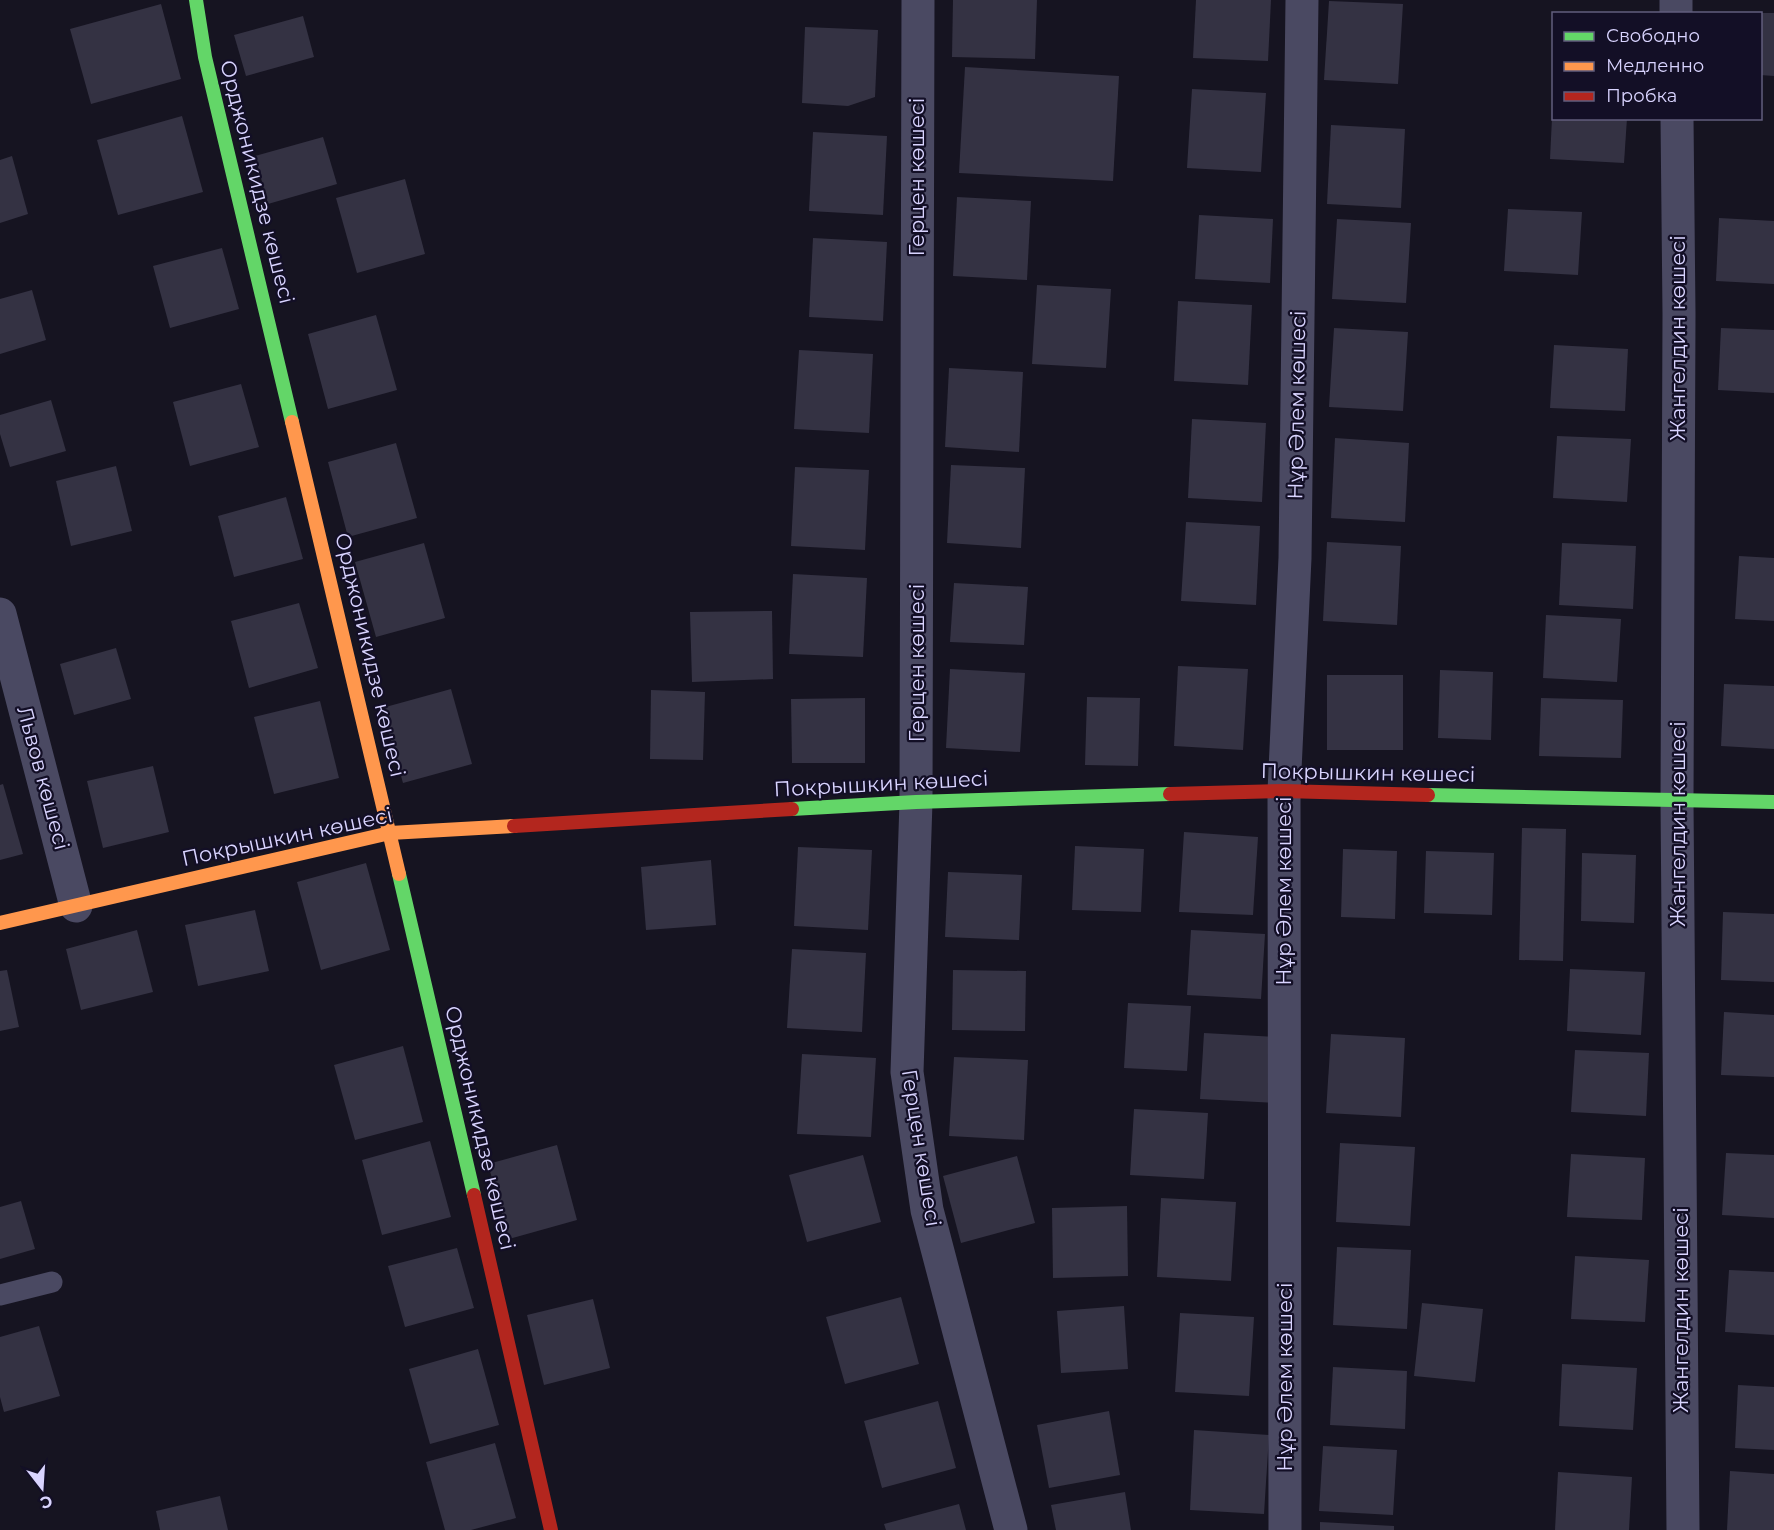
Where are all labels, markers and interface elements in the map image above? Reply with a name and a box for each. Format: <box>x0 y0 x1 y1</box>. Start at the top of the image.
legend <box>1552 12 1762 120</box>
text: Свободно <box>1606 25 1700 47</box>
text: Медленно <box>1606 55 1704 77</box>
street label: Орджоникидзе көшесі <box>215 58 300 306</box>
text: Пробка <box>1606 85 1677 107</box>
street label: Герцен көшесі <box>904 97 929 257</box>
street label: Жангелдин көшесі <box>1665 235 1690 441</box>
street label: Нұр Әлем көшесі <box>1282 310 1311 500</box>
street label: Орджоникидзе көшесі <box>330 530 411 780</box>
street label: Герцен көшесі <box>904 583 929 743</box>
street label: Львов көшесі <box>12 703 75 853</box>
street label: Жангелдин көшесі <box>1665 721 1690 927</box>
street label: Покрышкин көшесі <box>1260 758 1476 787</box>
street label: Покрышкин көшесі <box>773 765 989 802</box>
street label: Нұр Әлем көшесі <box>1271 796 1296 986</box>
street label: Покрышкин көшесі <box>179 802 395 871</box>
street label: Орджоникидзе көшесі <box>440 1003 521 1253</box>
street label: Герцен көшесі <box>897 1067 946 1228</box>
street label: Жангелдин көшесі <box>1668 1207 1693 1413</box>
street label: Нұр Әлем көшесі <box>1272 1282 1297 1472</box>
north arrow <box>12 1458 72 1518</box>
text: С <box>38 1491 55 1513</box>

